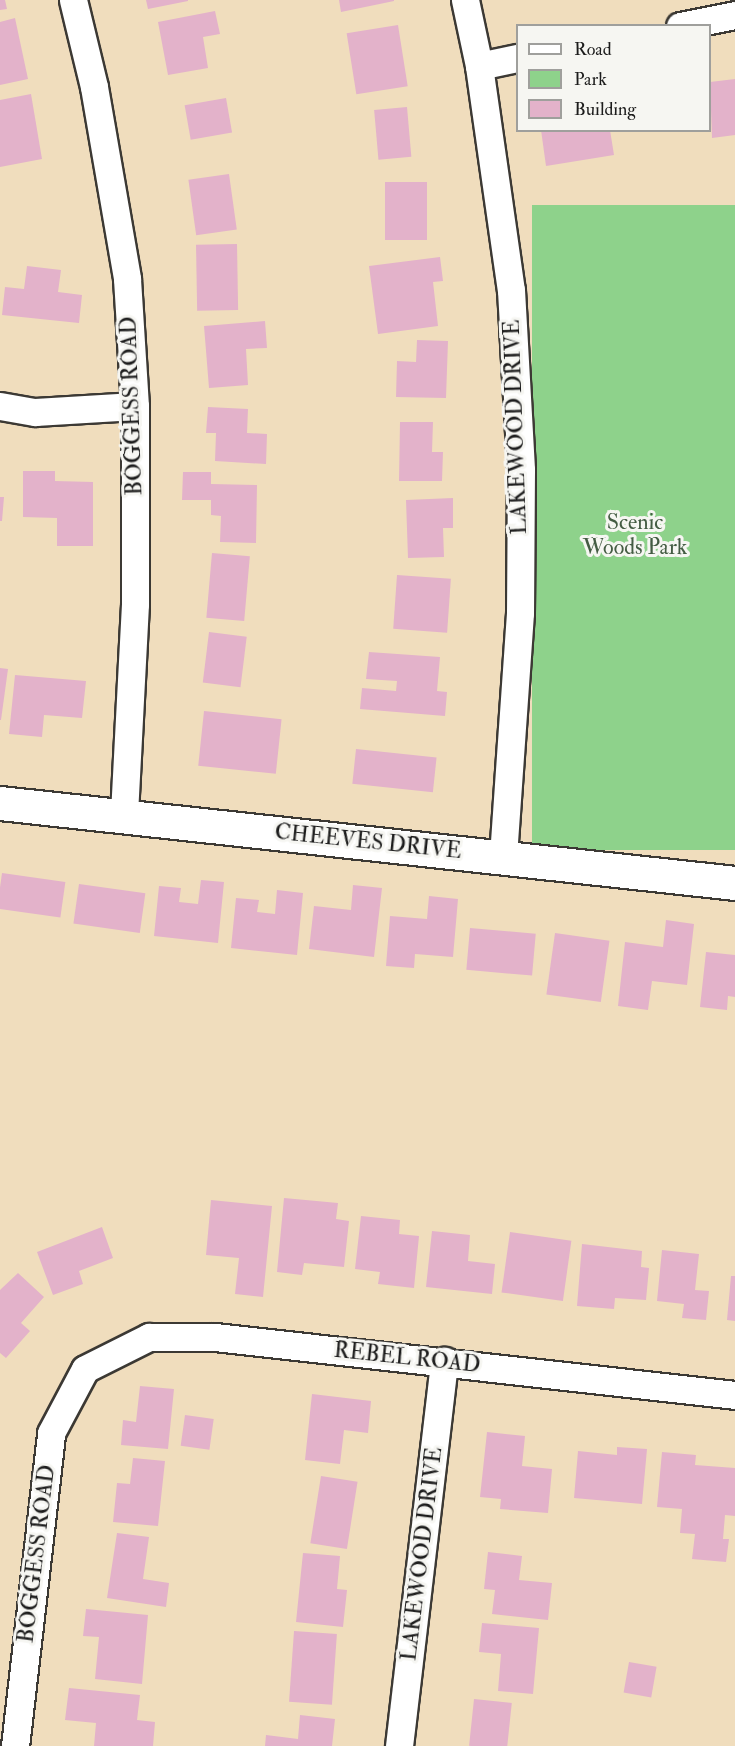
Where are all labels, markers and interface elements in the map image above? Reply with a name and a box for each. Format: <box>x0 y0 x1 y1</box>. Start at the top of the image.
legend <box>516 24 711 132</box>
text: Road <box>574 38 612 61</box>
text: Park <box>574 68 607 91</box>
text: Building <box>574 98 636 121</box>
street label: BOGGESS ROAD <box>116 316 148 496</box>
street label: LAKEWOOD DRIVE <box>499 319 533 535</box>
park label: Scenic Woods Park <box>583 509 687 560</box>
street label: CHEEVES DRIVE <box>273 819 463 865</box>
street label: REBEL ROAD <box>332 1337 482 1379</box>
street label: LAKEWOOD DRIVE <box>396 1446 448 1662</box>
street label: BOGGESS ROAD <box>13 1464 61 1644</box>

